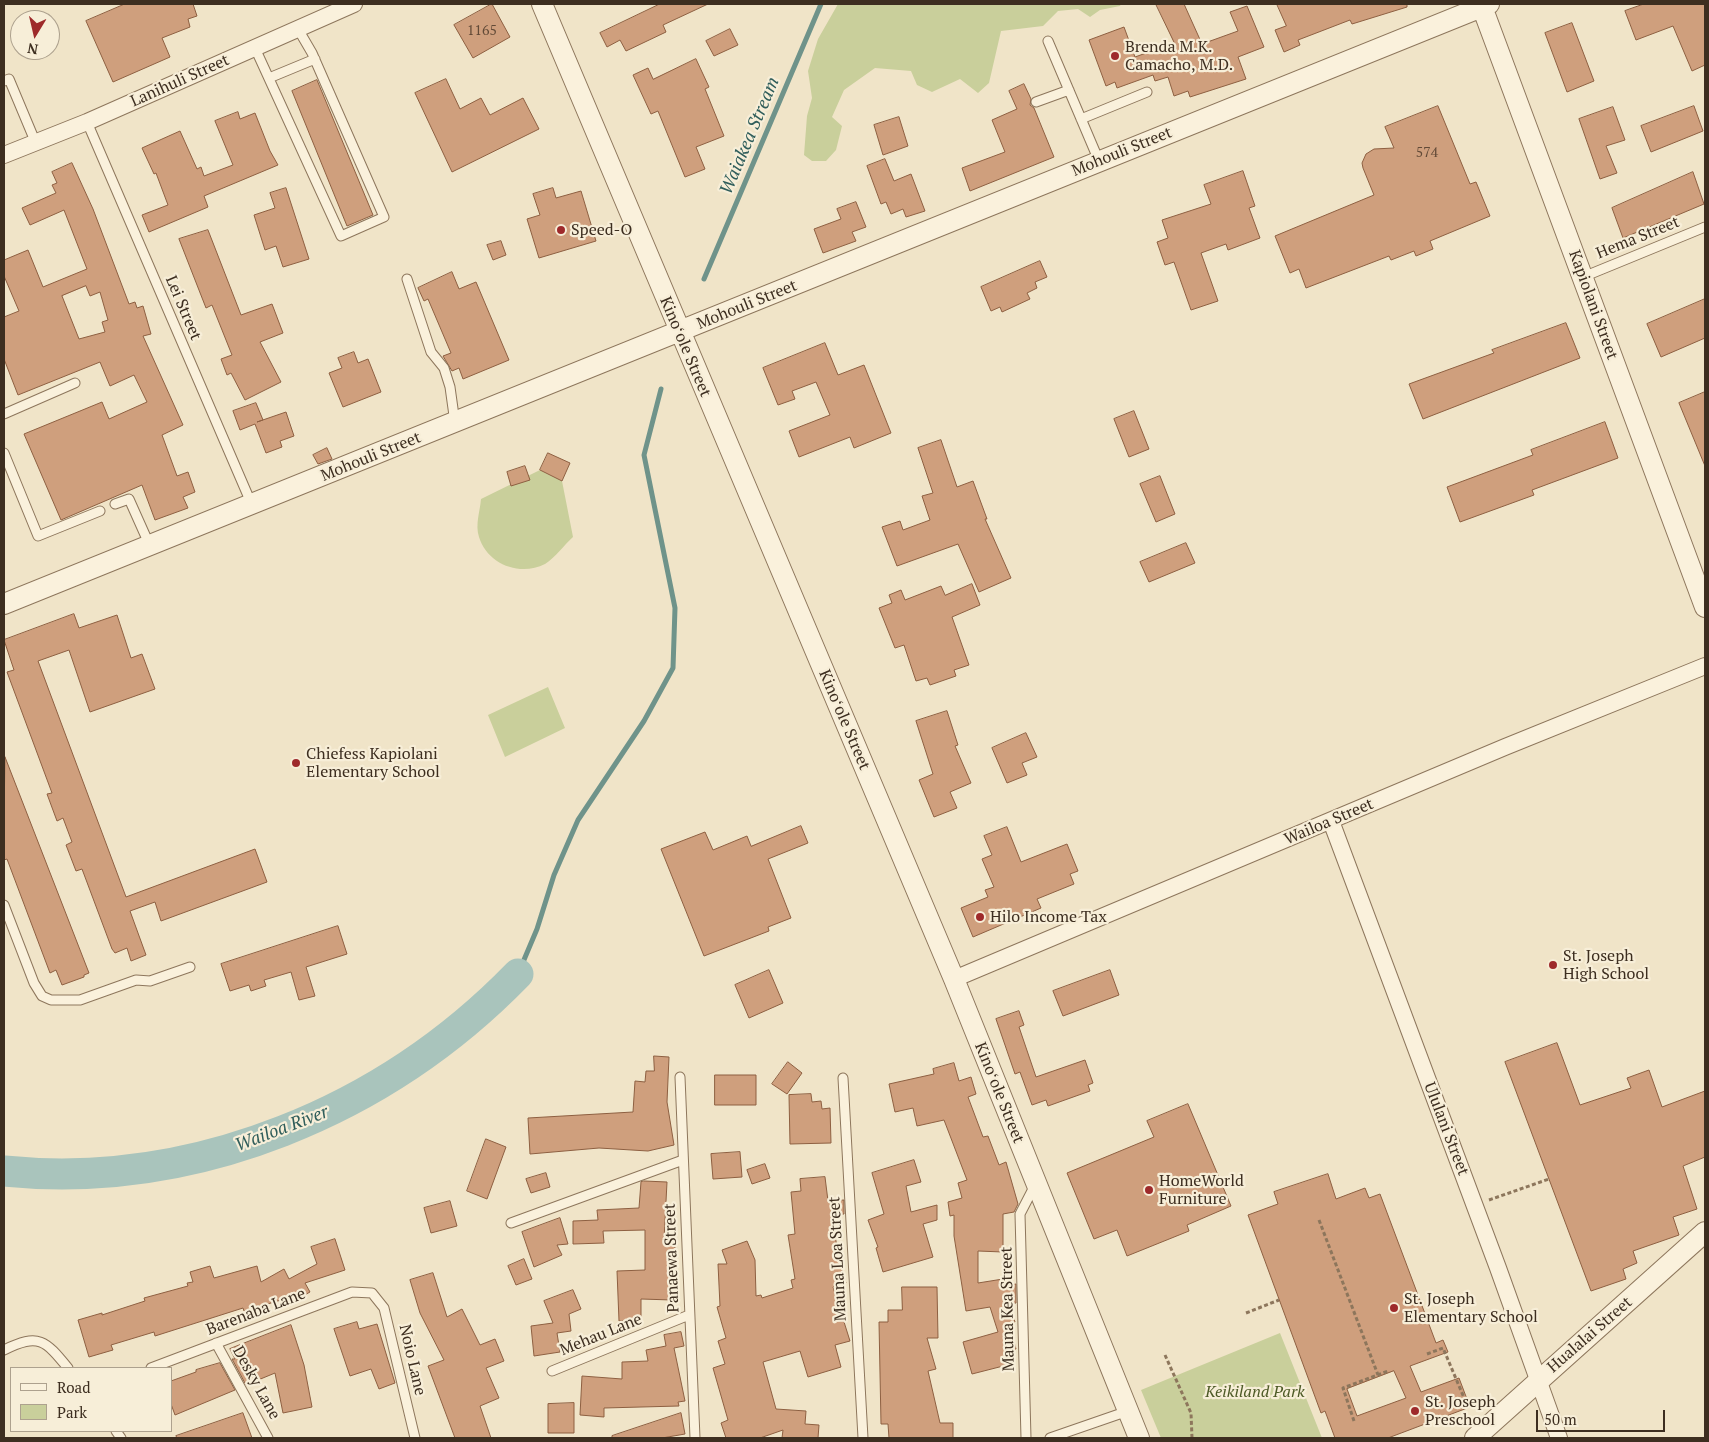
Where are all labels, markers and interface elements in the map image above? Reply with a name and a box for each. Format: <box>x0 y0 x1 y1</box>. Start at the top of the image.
north arrow <box>10 10 60 60</box>
house number: 1165 <box>467 23 497 39</box>
place label: Brenda M.K. Camacho, M.D. <box>1125 37 1233 75</box>
text: N <box>26 39 39 60</box>
marker: Brenda M.K. Camacho, M.D. <box>1109 50 1121 62</box>
street label: Lanihuli Street <box>128 51 232 111</box>
water label: Waiakea Stream <box>716 74 784 198</box>
street label: Mohouli Street <box>1069 123 1175 181</box>
house number: 574 <box>1416 145 1438 161</box>
street label: Hema Street <box>1594 213 1682 263</box>
place label: Speed-O <box>571 220 632 240</box>
marker: Speed-O <box>555 224 567 236</box>
street label: Kapiolani Street <box>1564 248 1622 362</box>
street label: Lei Street <box>161 273 205 343</box>
street label: Mohouli Street <box>694 276 800 334</box>
street label: Kinoʻole Street <box>655 294 715 400</box>
street label: Mohouli Street <box>318 428 424 486</box>
street label: Kinoʻole Street <box>814 667 874 773</box>
place label: Chiefess Kapiolani Elementary School <box>306 744 440 782</box>
marker: Chiefess Kapiolani Elementary School <box>290 757 302 769</box>
street label: Wailoa Street <box>1281 795 1377 849</box>
place label: Hilo Income Tax <box>990 907 1107 927</box>
marker: Hilo Income Tax <box>974 911 986 923</box>
place label: St. Joseph High School <box>1563 946 1649 984</box>
marker: St. Joseph High School <box>1547 959 1559 971</box>
street label: Kinoʻole Street <box>970 1040 1028 1146</box>
street label: Ululani Street <box>1419 1080 1473 1178</box>
water label: Wailoa River <box>232 1101 332 1157</box>
place label: HomeWorld Furniture <box>1159 1171 1244 1209</box>
marker: HomeWorld Furniture <box>1143 1184 1155 1196</box>
street label: Mauna Loa Street <box>825 1196 851 1322</box>
street label: Panaewa Street <box>660 1203 684 1313</box>
street label: Mauna Kea Street <box>997 1246 1019 1372</box>
street label: Barenaba Lane <box>204 1284 308 1340</box>
place label: St. Joseph Elementary School <box>1404 1289 1538 1327</box>
street label: Hualalai Street <box>1544 1293 1636 1377</box>
marker: St. Joseph Elementary School <box>1388 1302 1400 1314</box>
street label: Mehau Lane <box>557 1310 645 1360</box>
street label: Noio Lane <box>394 1323 430 1397</box>
street label: Desky Lane <box>228 1343 284 1423</box>
legend <box>10 1367 172 1432</box>
text: Road <box>57 1377 90 1397</box>
park label: Keikiland Park <box>1205 1382 1305 1402</box>
place label: St. Joseph Preschool <box>1425 1392 1496 1430</box>
scale bar <box>1539 1400 1668 1432</box>
text: Park <box>57 1402 87 1422</box>
marker: St. Joseph Preschool <box>1409 1405 1421 1417</box>
text: 50 m <box>1544 1409 1577 1429</box>

